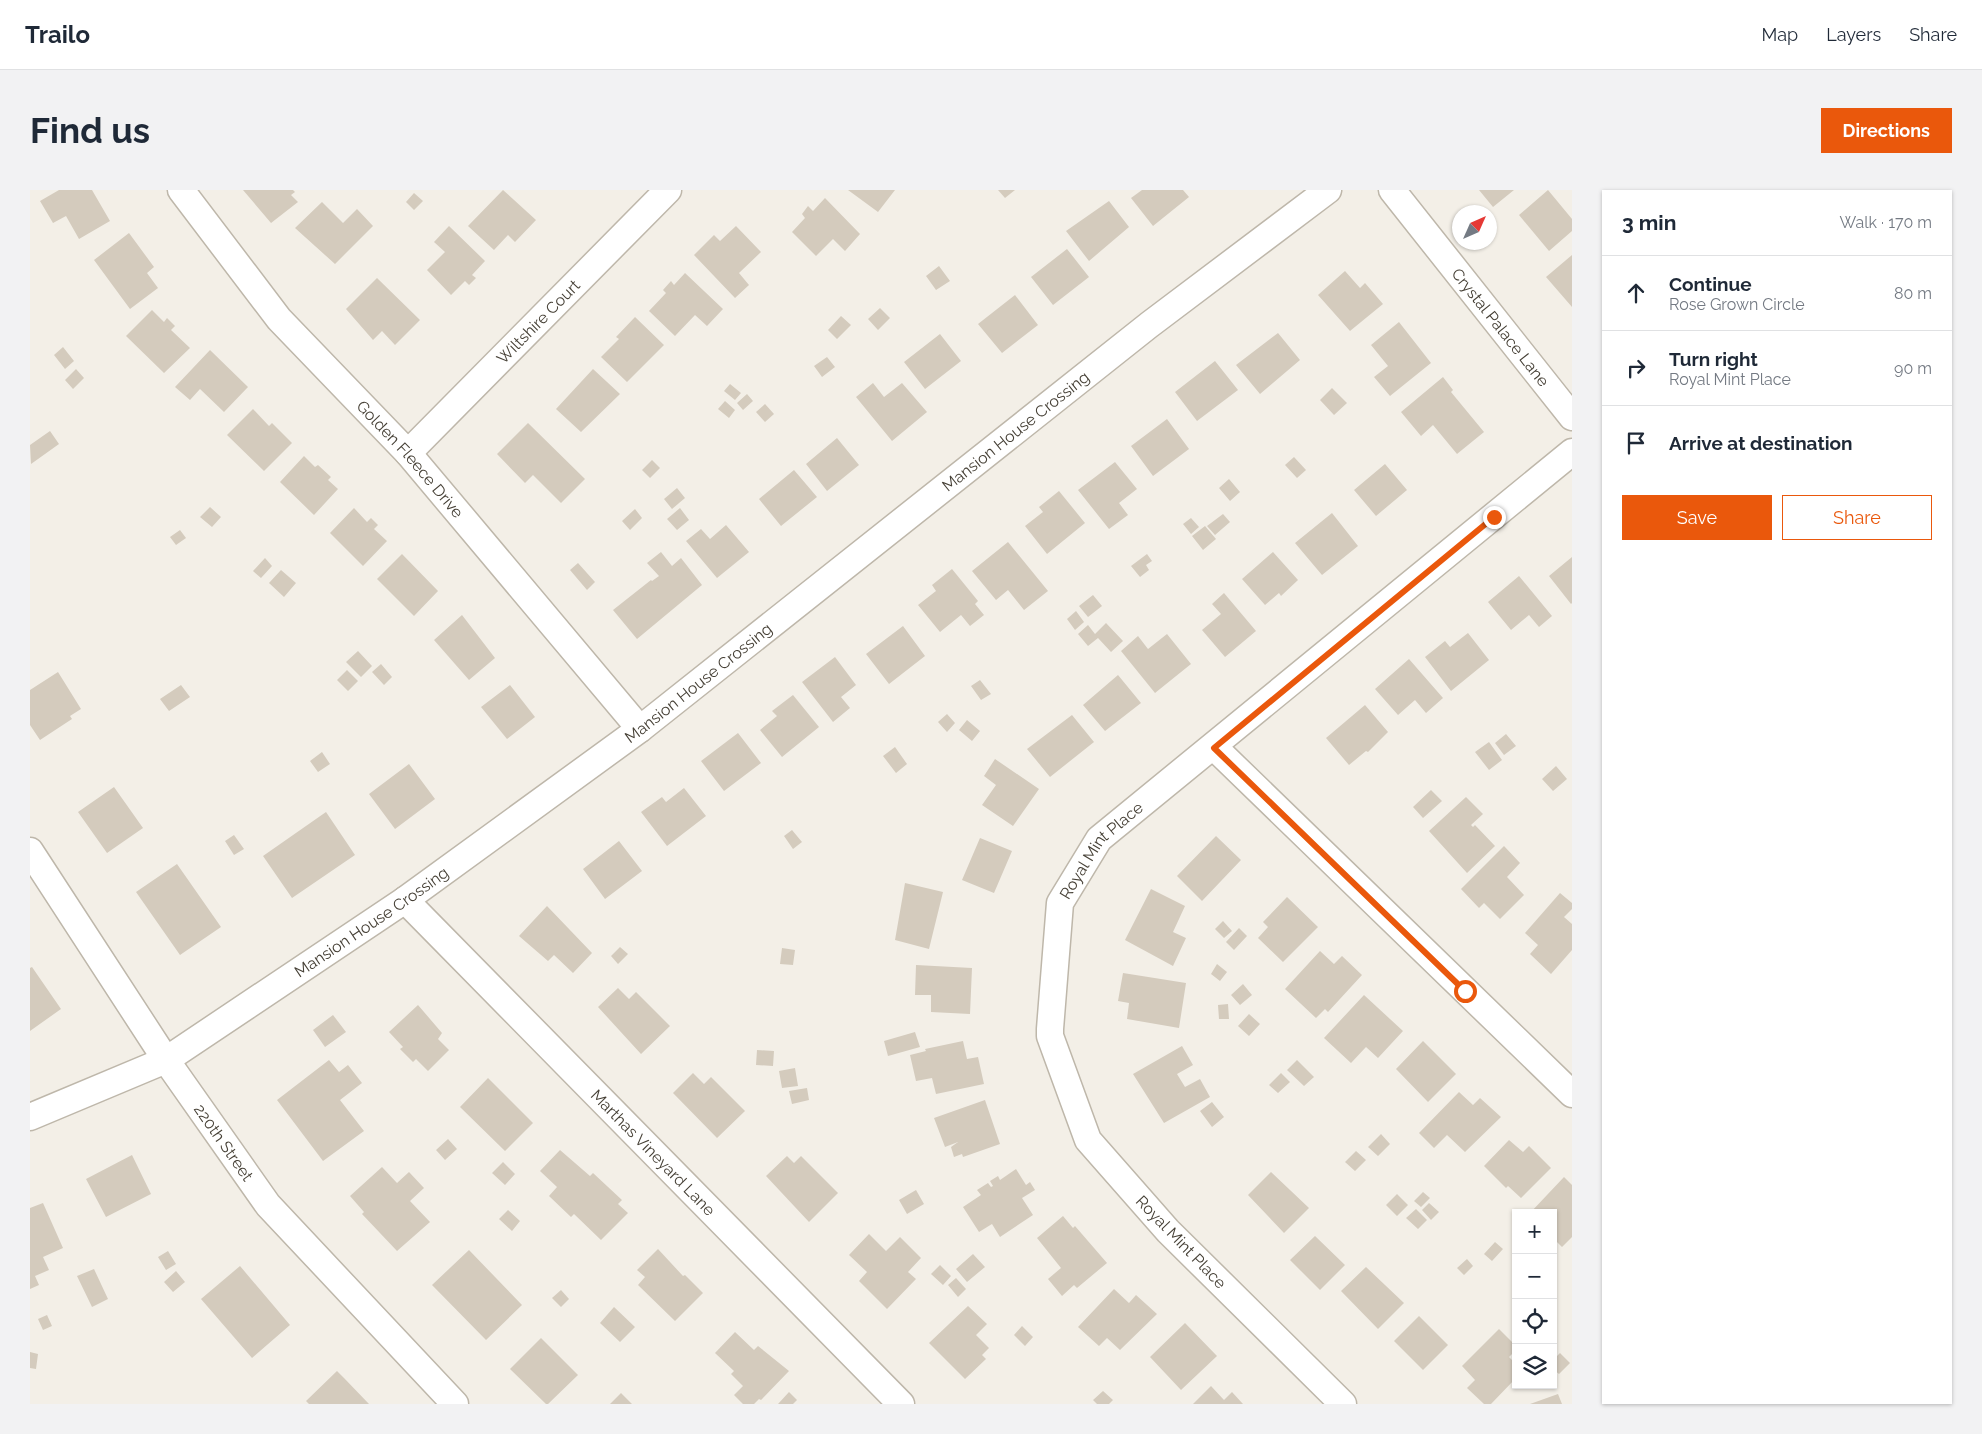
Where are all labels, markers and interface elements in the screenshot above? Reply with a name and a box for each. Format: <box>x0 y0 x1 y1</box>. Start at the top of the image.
text: Trailo <box>25 20 90 49</box>
text: Map <box>1762 24 1798 45</box>
text: Layers <box>1826 24 1881 45</box>
text: Share <box>1909 24 1957 45</box>
button: Directions <box>1821 108 1952 153</box>
text: Find us <box>30 110 150 151</box>
north arrow <box>1452 205 1497 250</box>
text: 3 min <box>1622 210 1676 235</box>
text: Walk · 170 m <box>1840 213 1932 232</box>
street label: Crystal Palace Lane <box>1448 264 1553 390</box>
text: Continue <box>1669 273 1752 295</box>
street label: Wiltshire Court <box>492 275 584 367</box>
icon: ahead <box>1622 279 1650 307</box>
text: 80 m <box>1894 284 1932 303</box>
text: Rose Grown Circle <box>1669 295 1805 314</box>
text: Turn right <box>1669 348 1758 370</box>
icon: right <box>1622 354 1650 382</box>
text: 90 m <box>1894 359 1932 378</box>
street label: Mansion House Crossing <box>938 367 1093 495</box>
text: Royal Mint Place <box>1669 370 1791 389</box>
street label: Golden Fleece Drive <box>353 396 468 522</box>
icon: arrive <box>1622 429 1650 457</box>
text: Arrive at destination <box>1669 432 1853 454</box>
button: Save <box>1622 495 1772 540</box>
button: Share <box>1782 495 1932 540</box>
route end <box>1483 506 1506 529</box>
street label: Mansion House Crossing <box>621 619 775 747</box>
street label: Royal Mint Place <box>1055 798 1147 902</box>
street label: Mansion House Crossing <box>291 862 452 981</box>
route start <box>1454 980 1477 1003</box>
street label: Marthas Vineyard Lane <box>587 1085 719 1219</box>
street label: 220th Street <box>190 1100 258 1185</box>
street label: Royal Mint Place <box>1132 1192 1230 1292</box>
map controls <box>1512 1209 1557 1389</box>
button: + <box>1512 1209 1557 1254</box>
button: − <box>1512 1254 1557 1299</box>
button: locate <box>1512 1299 1557 1344</box>
button: layers <box>1512 1344 1557 1389</box>

